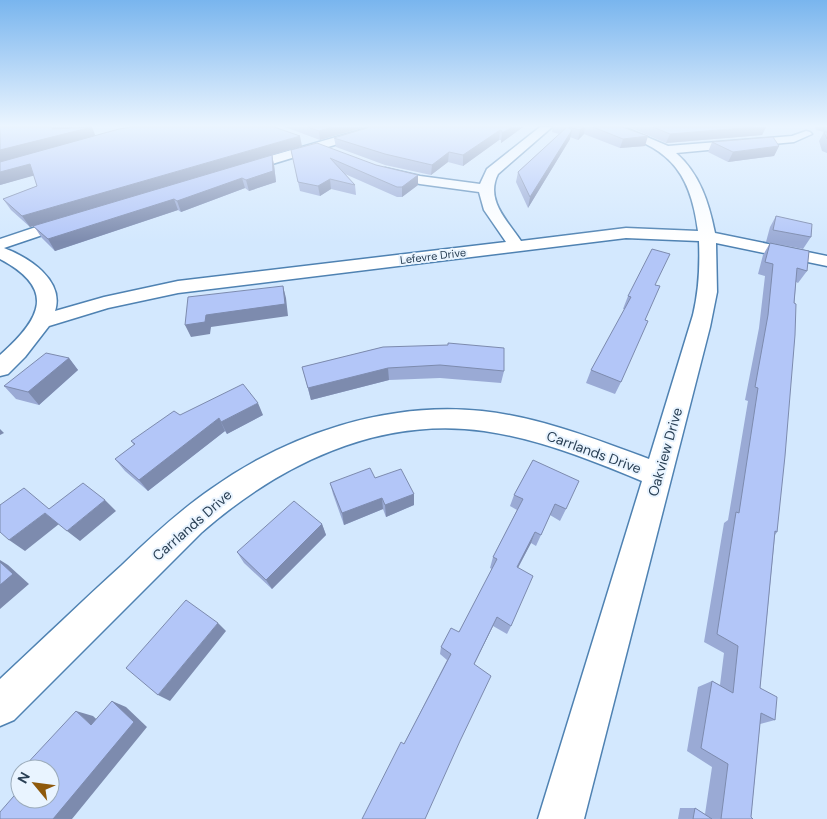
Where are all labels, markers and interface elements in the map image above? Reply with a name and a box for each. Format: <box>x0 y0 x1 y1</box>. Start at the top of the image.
street label: Lefevre Drive <box>399 245 467 267</box>
street label: Oakview Drive <box>644 406 686 498</box>
street label: Carrlands Drive <box>544 427 644 477</box>
street label: Carrlands Drive <box>149 486 235 564</box>
north arrow <box>10 759 60 809</box>
text: N <box>13 769 34 787</box>

